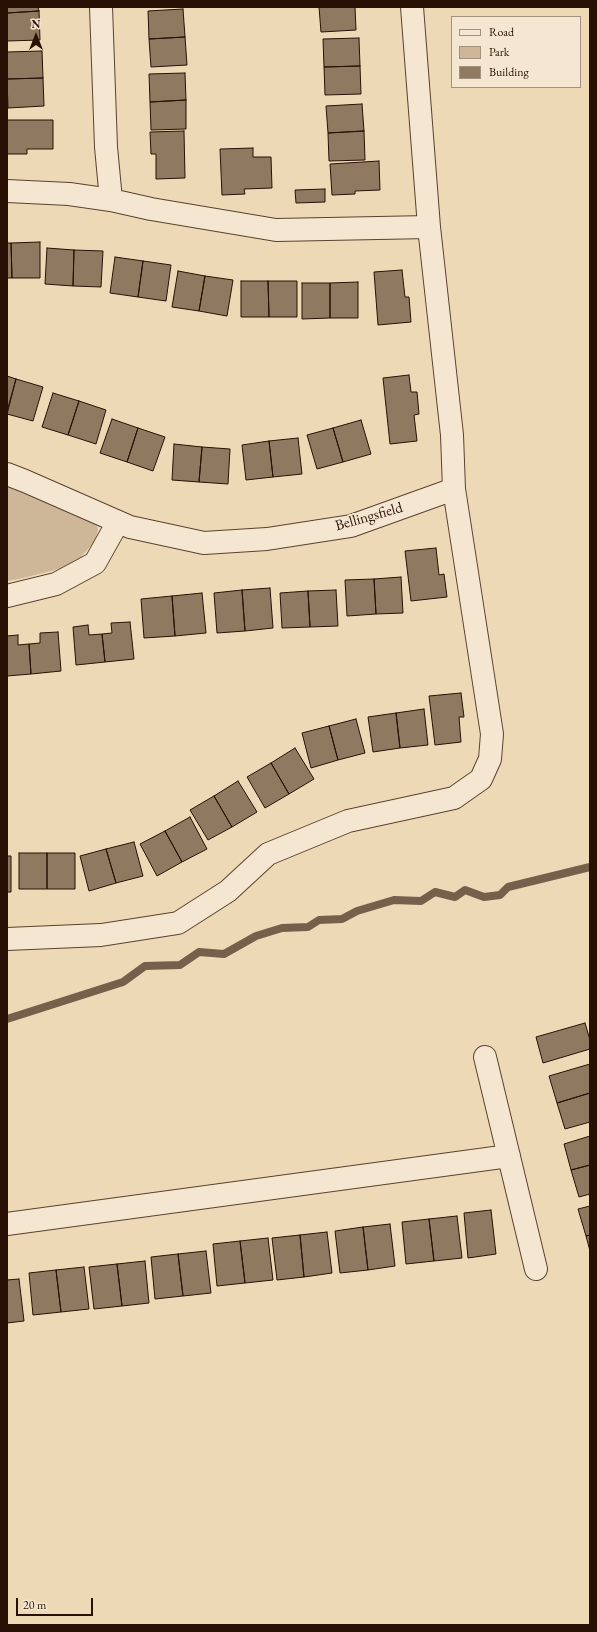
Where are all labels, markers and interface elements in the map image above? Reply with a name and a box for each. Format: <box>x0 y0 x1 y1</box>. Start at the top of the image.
north arrow <box>16 16 56 56</box>
legend <box>451 16 581 88</box>
text: N <box>32 17 40 31</box>
text: Road <box>489 24 514 40</box>
text: Park <box>489 44 509 60</box>
text: Building <box>489 64 529 80</box>
street label: Bellingsfield <box>333 499 405 535</box>
scale bar <box>18 1590 95 1616</box>
text: 20 m <box>23 1597 46 1613</box>

